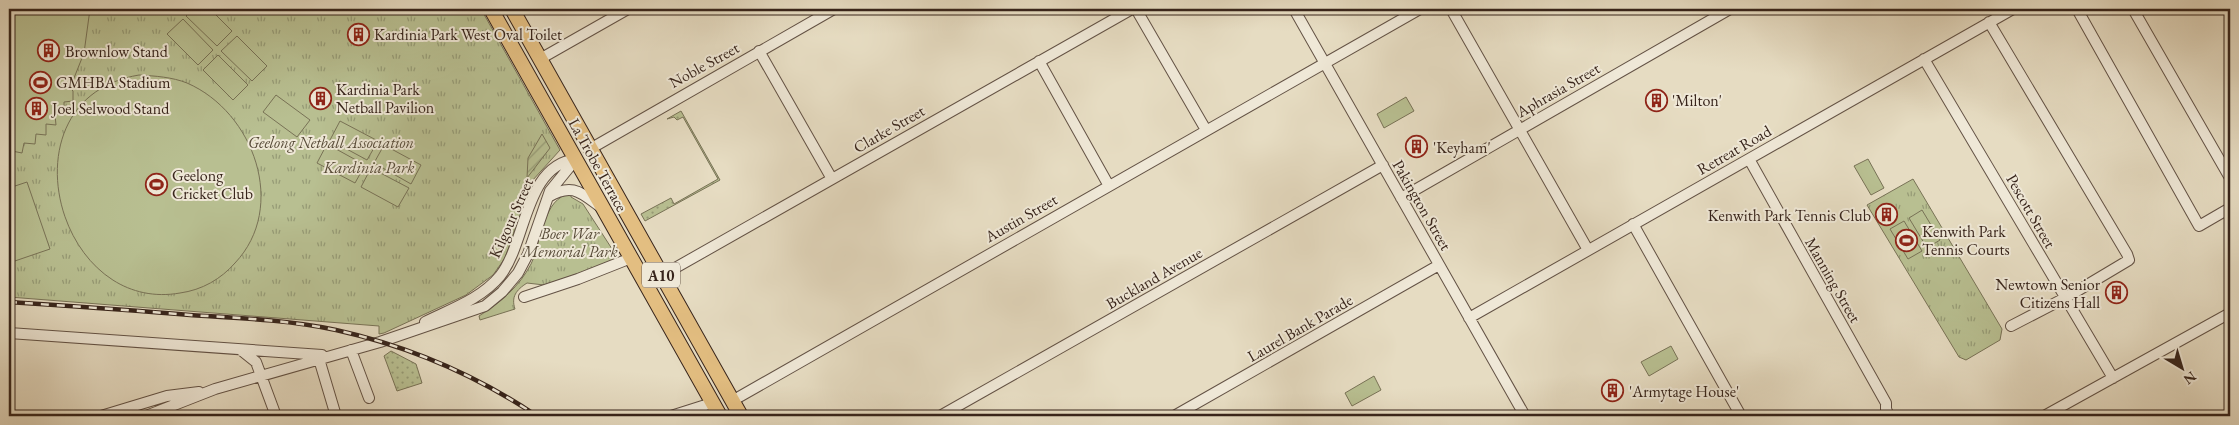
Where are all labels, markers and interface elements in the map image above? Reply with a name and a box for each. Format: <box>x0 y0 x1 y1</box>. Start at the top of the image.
building icon: Kardinia Park West Oval Toilet <box>346 22 370 46</box>
place label: Kardinia Park West Oval Toilet <box>374 24 562 45</box>
street label: Noble Street <box>665 37 743 93</box>
building icon: Brownlow Stand <box>37 39 61 63</box>
place label: Brownlow Stand <box>65 41 169 62</box>
street label: Aphrasia Street <box>1512 58 1603 123</box>
sports icon: GMHBA Stadium <box>28 70 52 94</box>
place label: GMHBA Stadium <box>56 72 171 93</box>
place label: Kardinia Park Netball Pavilion <box>336 79 435 118</box>
building icon: Kardinia Park Netball Pavilion <box>308 86 332 110</box>
building icon: 'Milton' <box>1644 88 1668 112</box>
place label: 'Milton' <box>1672 90 1722 111</box>
building icon: Joel Selwood Stand <box>24 96 48 120</box>
place label: Joel Selwood Stand <box>50 98 170 119</box>
street label: Clarke Street <box>850 100 928 158</box>
street label: La Trobe Terrace <box>564 115 632 215</box>
street label: Retreat Road <box>1693 120 1776 180</box>
park label: Geelong Netball Association <box>248 132 414 153</box>
building icon: 'Keyham' <box>1405 135 1429 159</box>
place label: 'Keyham' <box>1433 137 1491 158</box>
street label: Pakington Street <box>1388 156 1456 254</box>
park label: Kardinia Park <box>323 157 415 178</box>
place label: Geelong Cricket Club <box>172 165 253 204</box>
street label: Pescott Street <box>2001 170 2061 252</box>
sports icon: Geelong Cricket Club <box>144 172 168 196</box>
street label: Kilgour Street <box>484 175 538 261</box>
street label: Austin Street <box>980 189 1061 248</box>
building icon: Kenwith Park Tennis Club <box>1875 203 1899 227</box>
place label: Kenwith Park Tennis Club <box>1708 205 1871 226</box>
place label: Kenwith Park Tennis Courts <box>1922 221 2010 260</box>
park label: Boer War Memorial Park <box>521 223 618 262</box>
sports icon: Kenwith Park Tennis Courts <box>1894 228 1918 252</box>
street label: Manning Street <box>1800 234 1866 326</box>
street label: Buckland Avenue <box>1102 242 1206 314</box>
road number: A10 <box>642 262 680 288</box>
place label: Newtown Senior Citizens Hall <box>1996 274 2101 313</box>
building icon: Newtown Senior Citizens Hall <box>2104 281 2128 305</box>
street label: Laurel Bank Parade <box>1244 289 1356 367</box>
north arrow <box>2156 342 2206 392</box>
text: N <box>2179 368 2200 389</box>
building icon: 'Armytage House' <box>1601 379 1625 403</box>
place label: 'Armytage House' <box>1629 381 1739 402</box>

